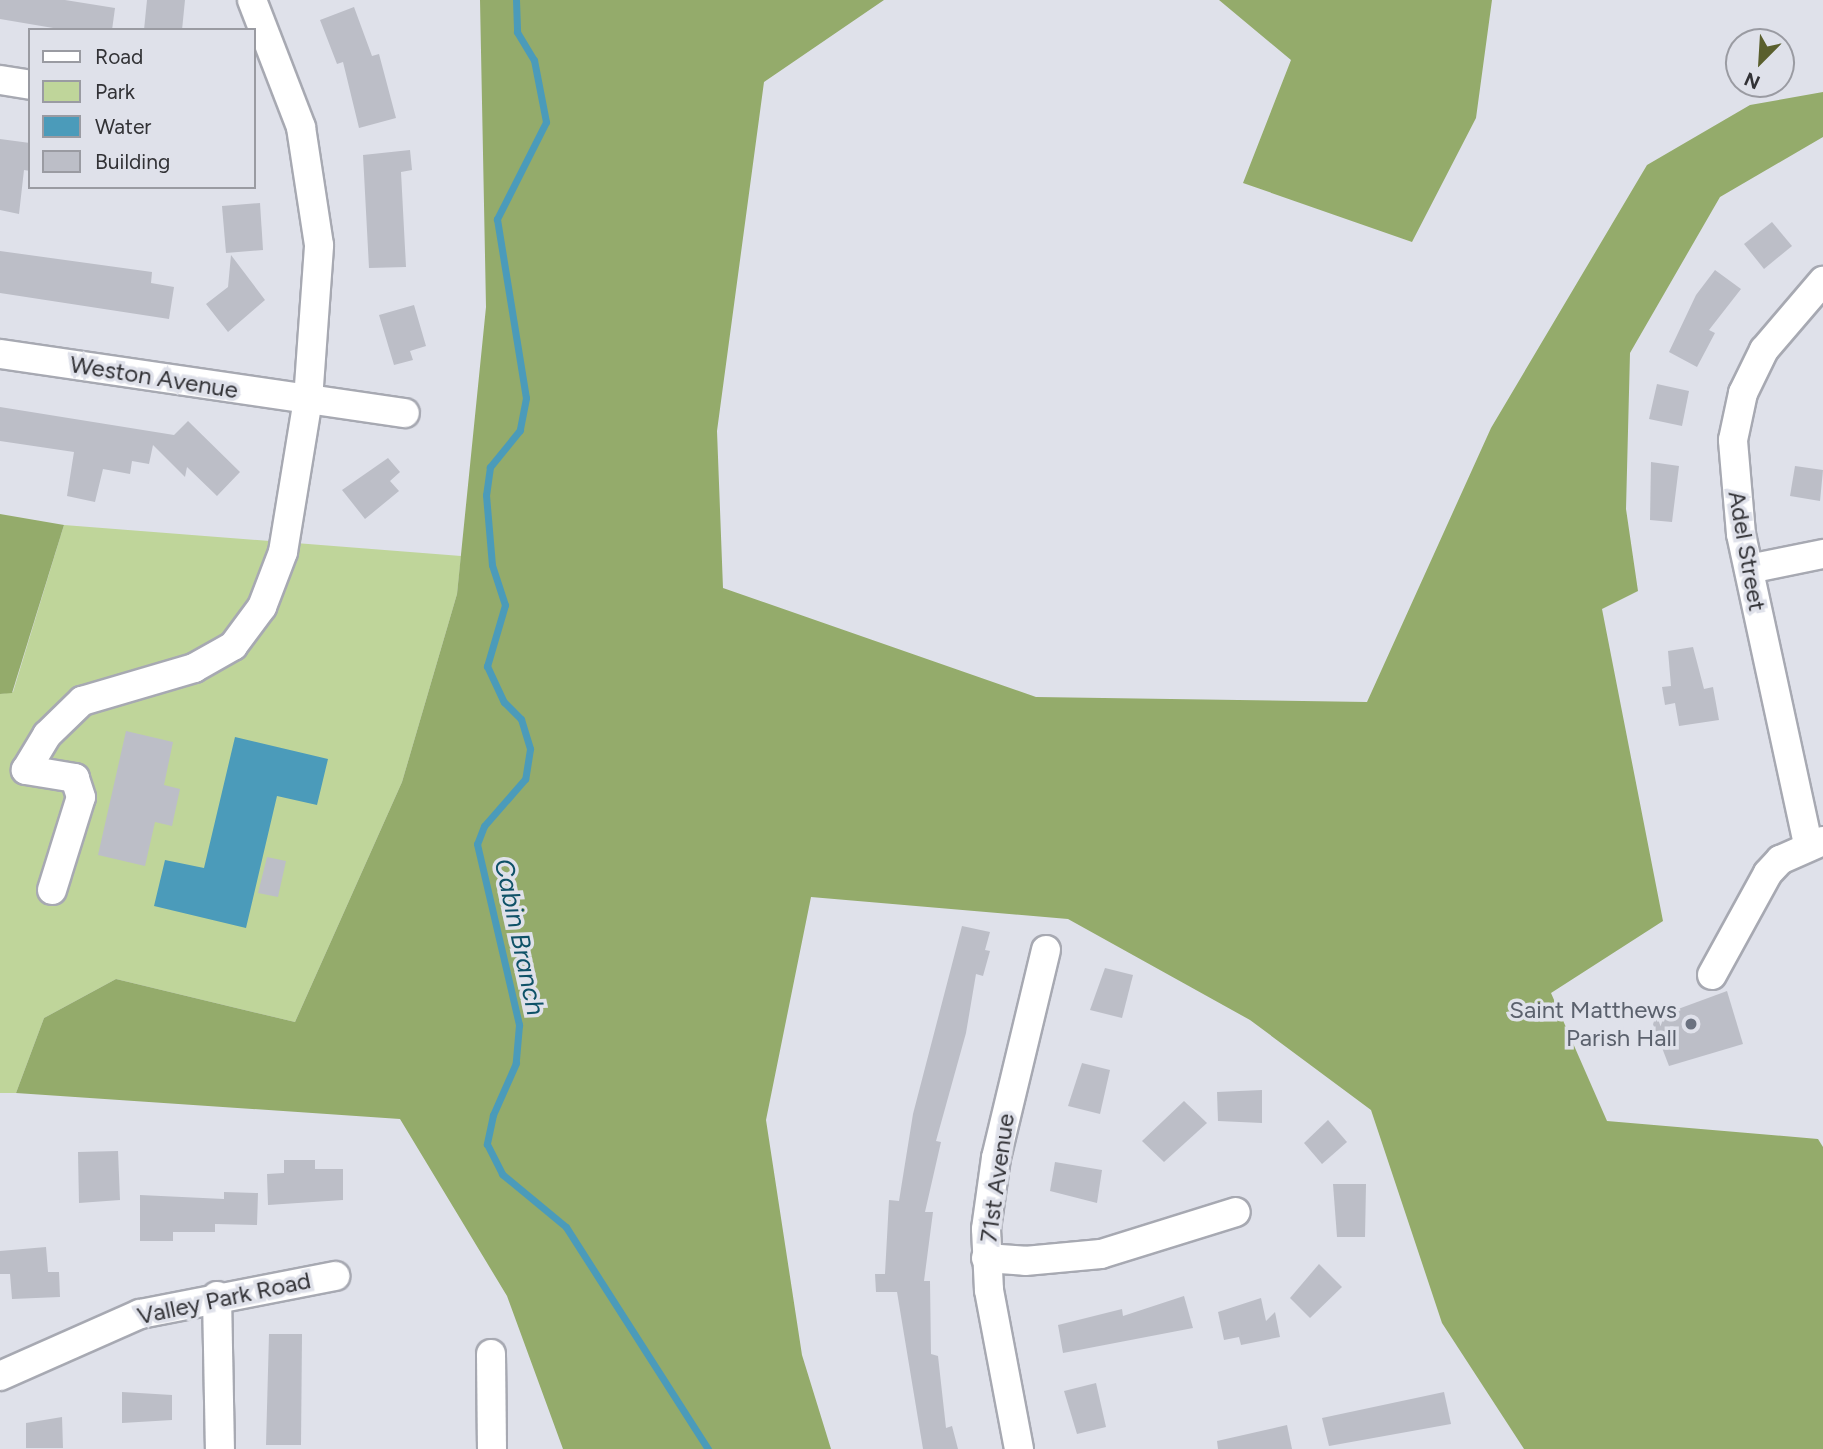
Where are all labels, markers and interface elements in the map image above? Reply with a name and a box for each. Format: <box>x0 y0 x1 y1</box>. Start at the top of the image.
legend <box>28 28 256 189</box>
north arrow <box>1725 28 1795 98</box>
text: Road <box>95 44 143 69</box>
text: N <box>1741 67 1763 94</box>
text: Park <box>95 79 135 104</box>
text: Water <box>95 114 151 139</box>
text: Building <box>95 149 170 174</box>
street label: Weston Avenue <box>68 349 240 405</box>
street label: Adel Street <box>1722 489 1772 613</box>
water label: Cabin Branch <box>487 856 551 1018</box>
place label: Saint Matthews Parish Hall <box>1509 996 1677 1052</box>
marker: Saint Matthews Parish Hall <box>1683 1016 1699 1032</box>
street label: 71st Avenue <box>974 1112 1020 1244</box>
street label: Valley Park Road <box>135 1266 313 1330</box>

